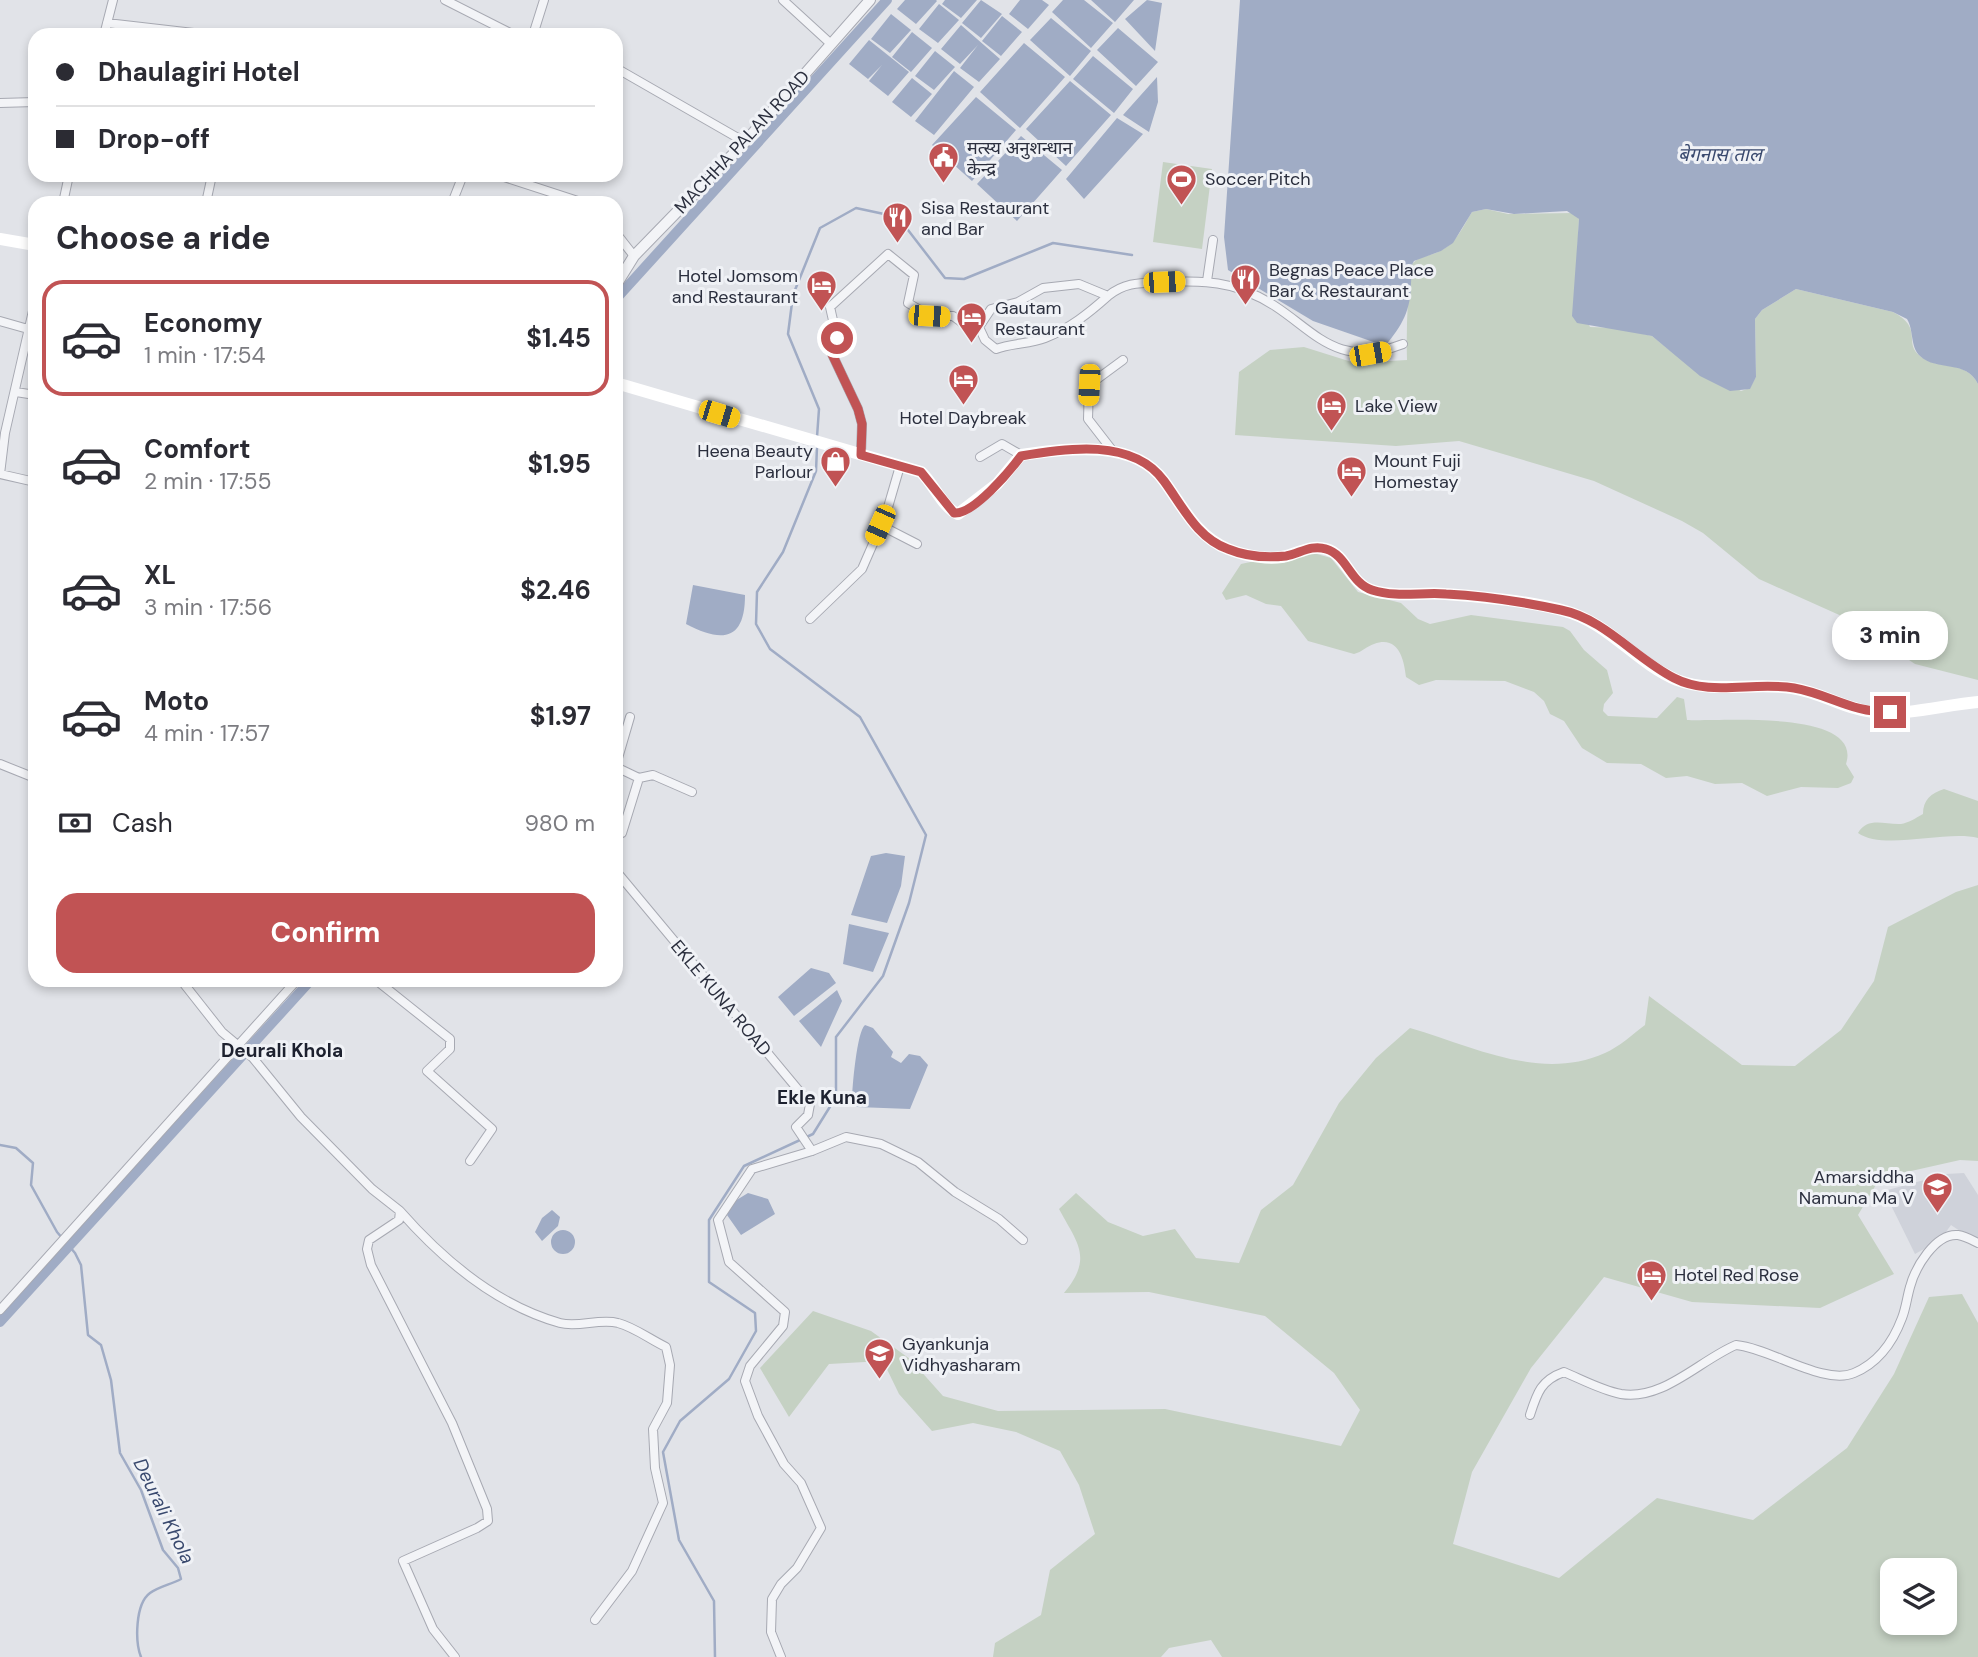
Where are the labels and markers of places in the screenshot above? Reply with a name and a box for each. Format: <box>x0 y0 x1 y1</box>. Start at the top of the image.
place label: मत्स्य अनुशन्धान केन्द्र <box>967 136 1073 181</box>
public building icon: मत्स्य अनुशन्धान केन्द्र <box>927 141 961 185</box>
sports icon: Soccer Pitch <box>1165 162 1199 206</box>
place label: Soccer Pitch <box>1205 167 1311 191</box>
place label: Sisa Restaurant and Bar <box>921 196 1049 241</box>
restaurant icon: Sisa Restaurant and Bar <box>881 201 915 245</box>
place label: Begnas Peace Place Bar & Restaurant <box>1269 258 1434 303</box>
restaurant icon: Begnas Peace Place Bar & Restaurant <box>1229 263 1263 307</box>
place label: Hotel Jomsom and Restaurant <box>672 264 798 309</box>
hotel icon: Hotel Jomsom and Restaurant <box>804 269 838 313</box>
place label: Gautam Restaurant <box>995 296 1085 341</box>
hotel icon: Gautam Restaurant <box>955 301 989 345</box>
hotel icon: Hotel Daybreak <box>946 363 980 407</box>
hotel icon: Lake View <box>1315 389 1349 433</box>
place label: Lake View <box>1355 394 1438 418</box>
place label: Hotel Daybreak <box>900 406 1027 430</box>
place label: Heena Beauty Parlour <box>697 439 813 484</box>
shop icon: Heena Beauty Parlour <box>819 444 853 488</box>
place label: Mount Fuji Homestay <box>1374 449 1461 494</box>
hotel icon: Mount Fuji Homestay <box>1334 454 1368 498</box>
place label: Amarsiddha Namuna Ma V <box>1799 1165 1914 1210</box>
school or university icon: Amarsiddha Namuna Ma V <box>1920 1170 1954 1214</box>
hotel icon: Hotel Red Rose <box>1634 1258 1668 1302</box>
place label: Hotel Red Rose <box>1674 1263 1799 1287</box>
place label: Gyankunja Vidhyasharam <box>902 1332 1021 1377</box>
school or university icon: Gyankunja Vidhyasharam <box>862 1337 896 1381</box>

